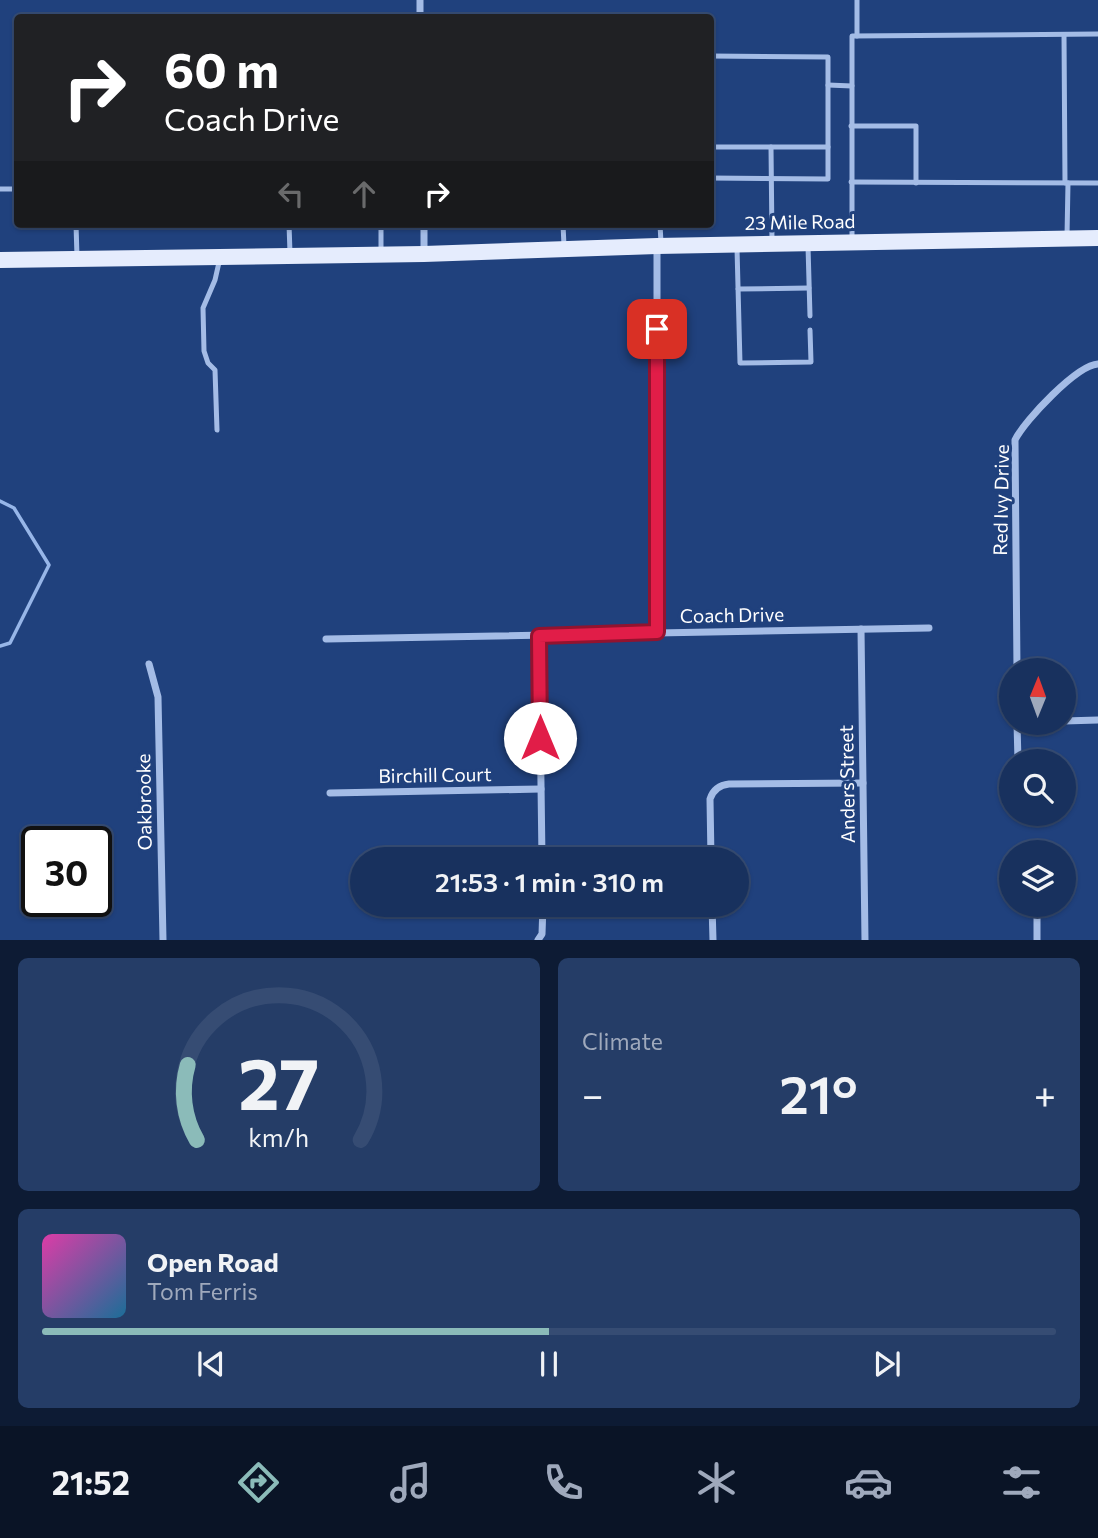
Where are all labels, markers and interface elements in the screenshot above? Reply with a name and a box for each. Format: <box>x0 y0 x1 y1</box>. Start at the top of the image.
text: 60 m <box>164 38 279 98</box>
icon: right <box>49 42 140 133</box>
text: Coach Drive <box>164 98 339 138</box>
icon: left <box>272 175 310 213</box>
icon: ahead <box>345 175 383 213</box>
icon: right <box>418 175 456 213</box>
street label: 23 Mile Road <box>744 209 856 234</box>
pin <box>627 299 687 359</box>
icon: arrive <box>638 310 676 348</box>
street label: Red Ivy Drive <box>988 444 1013 556</box>
street label: Coach Drive <box>680 602 784 627</box>
north arrow <box>999 658 1076 735</box>
map controls <box>999 658 1076 917</box>
position arrow <box>503 701 577 775</box>
street label: Anders Street <box>834 724 859 843</box>
button: search <box>999 749 1076 826</box>
street label: Oakbrooke <box>131 753 156 851</box>
street label: Birchill Court <box>378 762 492 787</box>
speed limit sign: 30 <box>21 826 112 917</box>
button: layers <box>999 840 1076 917</box>
text: 21:53 · 1 min · 310 m <box>435 866 664 897</box>
text: Climate <box>582 1027 663 1055</box>
text: 27 <box>239 1037 319 1126</box>
text: 21° <box>779 1061 858 1125</box>
text: − <box>582 1070 604 1117</box>
text: + <box>1034 1070 1056 1117</box>
text: km/h <box>249 1122 309 1152</box>
text: Open Road <box>147 1246 279 1277</box>
text: Tom Ferris <box>147 1277 258 1305</box>
icon: previous <box>192 1345 230 1383</box>
icon: pause <box>530 1345 568 1383</box>
icon: next <box>868 1345 906 1383</box>
icon: directions <box>234 1458 283 1507</box>
icon: music <box>386 1458 435 1507</box>
icon: phone <box>539 1458 588 1507</box>
icon: climate <box>692 1458 741 1507</box>
icon: car <box>844 1458 893 1507</box>
icon: filters <box>997 1458 1046 1507</box>
text: 21:52 <box>52 1462 130 1502</box>

